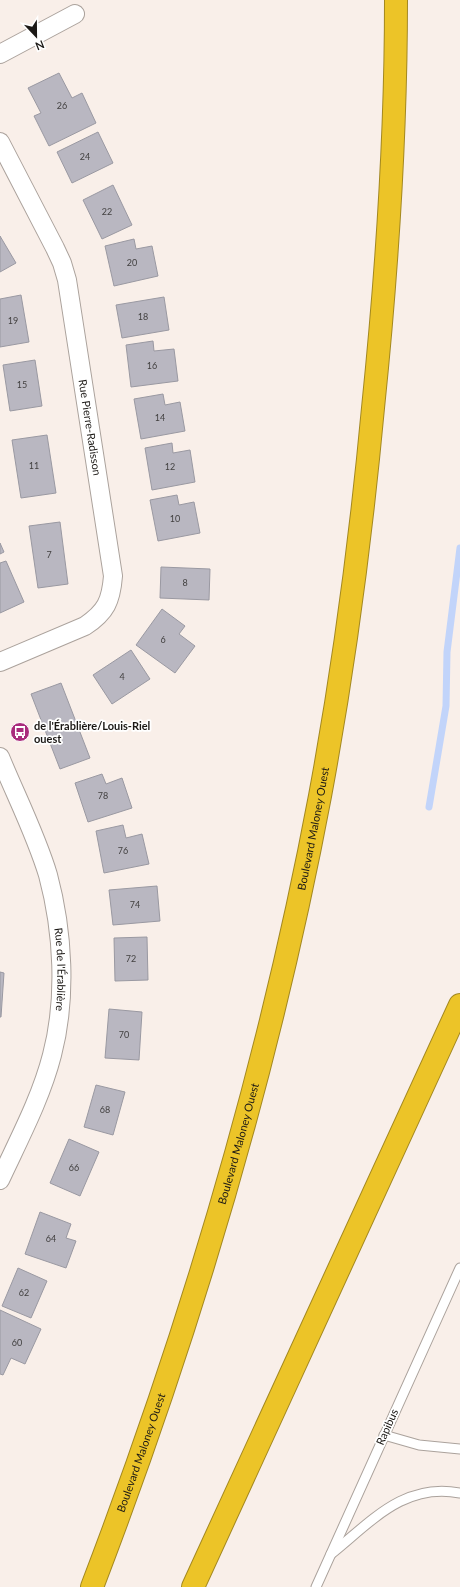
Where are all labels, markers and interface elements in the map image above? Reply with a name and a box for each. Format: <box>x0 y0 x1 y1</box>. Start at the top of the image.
north arrow <box>16 16 56 56</box>
text: N <box>34 38 46 53</box>
house number: 26 <box>57 100 67 111</box>
house number: 24 <box>80 151 90 162</box>
house number: 22 <box>102 206 112 217</box>
house number: 20 <box>127 257 137 268</box>
house number: 18 <box>138 311 148 322</box>
house number: 19 <box>8 315 18 326</box>
house number: 16 <box>147 360 157 371</box>
street label: Rue Pierre-Radisson <box>77 378 104 476</box>
house number: 15 <box>17 379 27 390</box>
house number: 14 <box>155 412 165 423</box>
house number: 11 <box>29 460 39 471</box>
house number: 12 <box>165 461 175 472</box>
house number: 10 <box>170 513 180 524</box>
house number: 7 <box>46 549 52 560</box>
house number: 8 <box>182 577 188 588</box>
house number: 6 <box>160 634 166 645</box>
house number: 4 <box>119 671 125 682</box>
place label: de l'Érablière/Louis-Riel ouest <box>34 719 151 745</box>
bus stop icon: de l'Érablière/Louis-Riel ouest <box>9 721 31 743</box>
street label: Boulevard Maloney Ouest <box>294 766 331 891</box>
house number: 78 <box>98 790 108 801</box>
house number: 76 <box>118 845 128 856</box>
house number: 74 <box>130 899 140 910</box>
street label: Rue de l'Érablière <box>52 927 68 1012</box>
house number: 72 <box>126 953 136 964</box>
house number: 70 <box>119 1029 129 1040</box>
street label: Boulevard Maloney Ouest <box>215 1081 261 1206</box>
house number: 68 <box>100 1104 110 1115</box>
house number: 66 <box>69 1162 79 1173</box>
house number: 64 <box>46 1233 56 1244</box>
house number: 62 <box>19 1287 29 1298</box>
house number: 60 <box>12 1337 22 1348</box>
street label: Boulevard Maloney Ouest <box>114 1391 167 1514</box>
street label: Rapibus <box>373 1407 400 1447</box>

